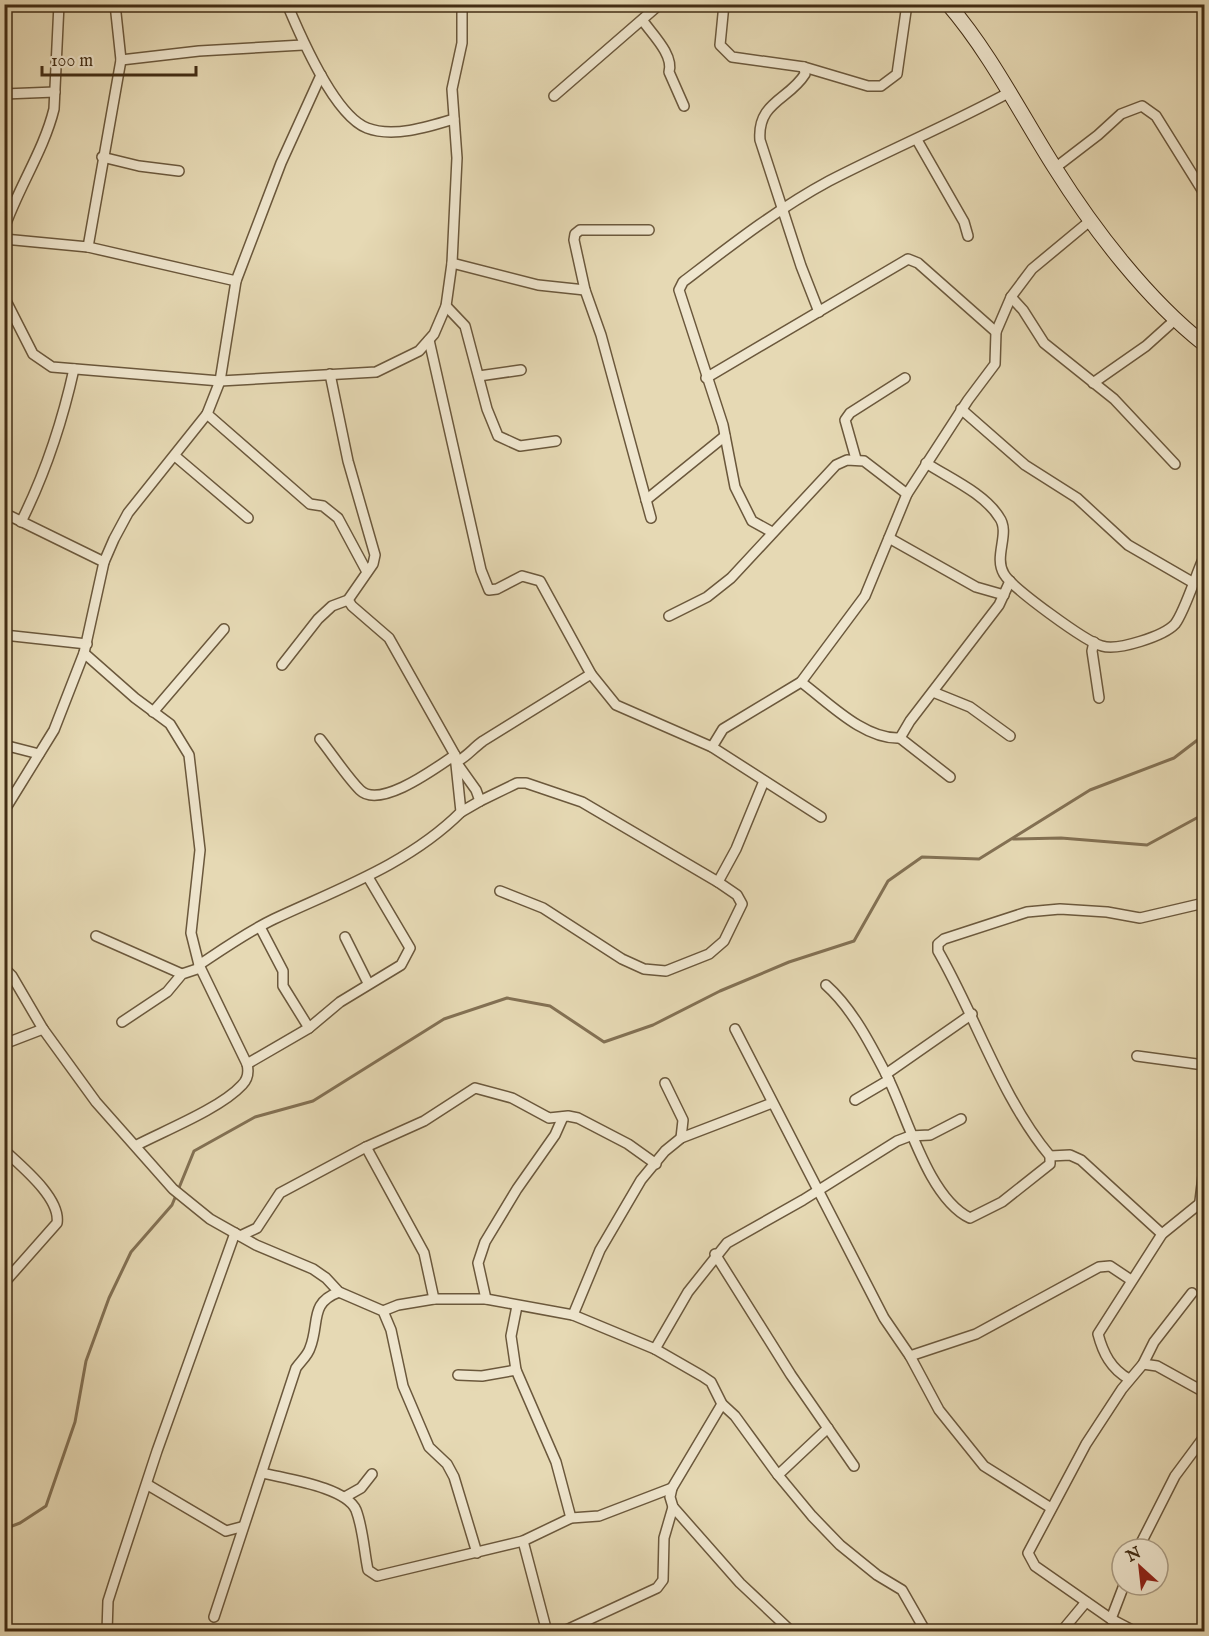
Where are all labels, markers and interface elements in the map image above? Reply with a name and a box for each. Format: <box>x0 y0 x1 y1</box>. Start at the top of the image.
scale bar <box>42 39 196 77</box>
text: 100 m <box>51 50 93 73</box>
north arrow <box>1110 1537 1170 1597</box>
text: N <box>1122 1543 1145 1568</box>

